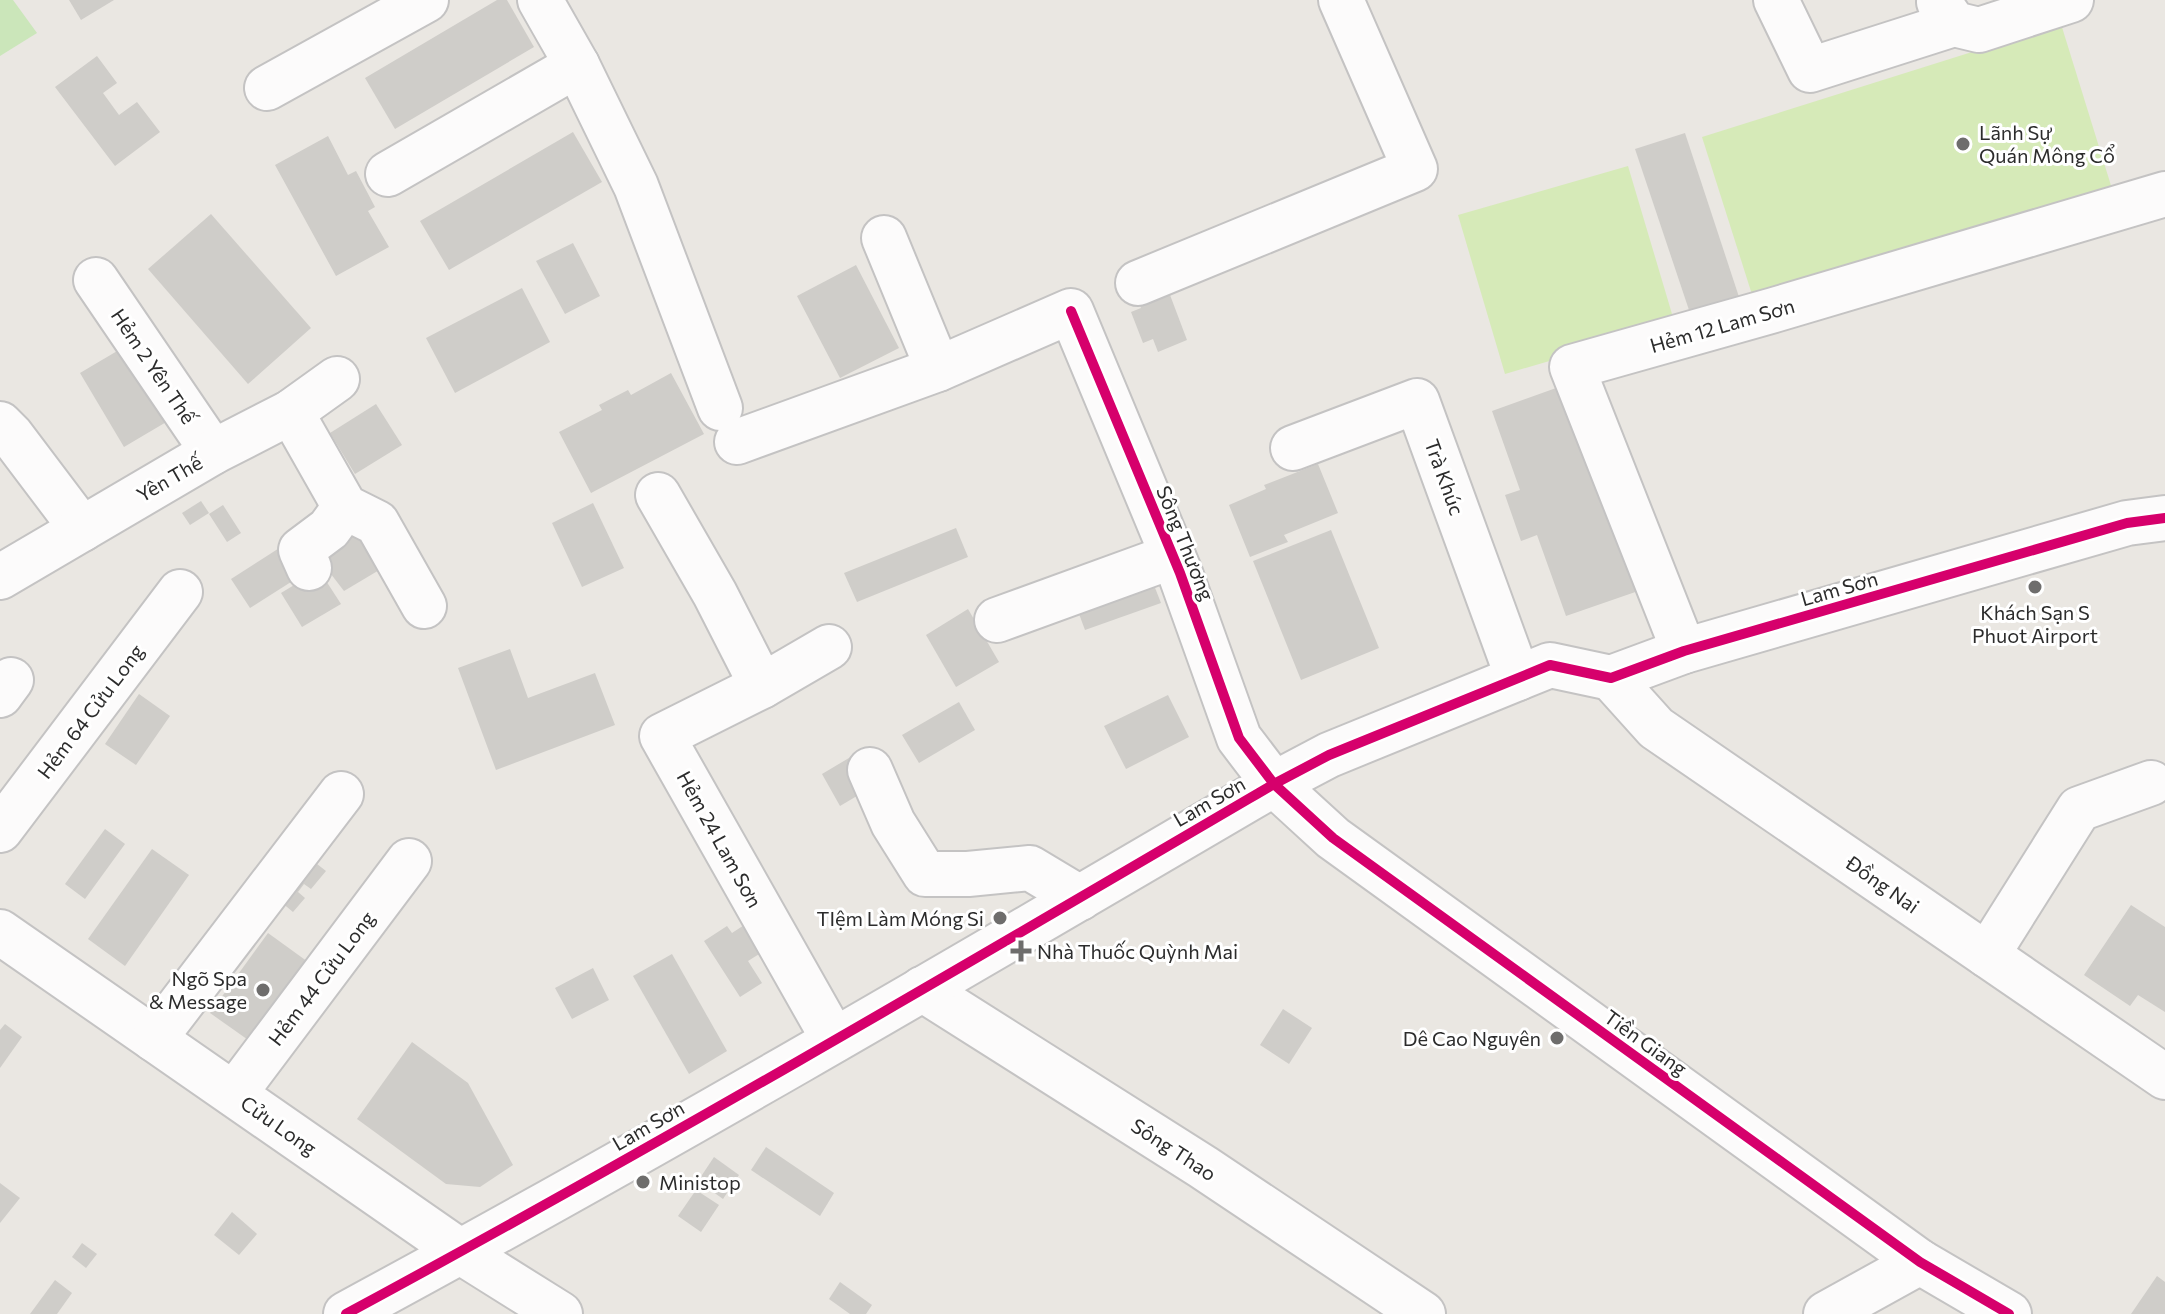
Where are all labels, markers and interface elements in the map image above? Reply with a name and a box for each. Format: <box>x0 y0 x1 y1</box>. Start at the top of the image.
place label: Lãnh Sự Quán Mông Cổ <box>1979 120 2115 167</box>
marker: Lãnh Sự Quán Mông Cổ <box>1954 135 1972 153</box>
street label: Hẻm 12 Lam Sơn <box>1647 293 1797 357</box>
street label: Hẻm 2 Yên Thế <box>107 304 203 430</box>
street label: Trà Khúc <box>1420 436 1470 518</box>
street label: Yên Thế <box>132 448 208 506</box>
street label: Sông Thương <box>1152 482 1220 604</box>
street label: Lam Sơn <box>1798 566 1880 610</box>
marker: Khách Sạn S Phuot Airport <box>2026 578 2044 596</box>
place label: Khách Sạn S Phuot Airport <box>1972 600 2098 647</box>
street label: Hẻm 64 Cửu Long <box>32 639 148 783</box>
street label: Hẻm 24 Lam Sơn <box>673 766 767 912</box>
street label: Lam Sơn <box>1169 771 1249 831</box>
street label: Đồng Nai <box>1841 850 1924 918</box>
street label: Hẻm 44 Cửu Long <box>263 906 379 1050</box>
place label: TIệm Làm Móng Si <box>817 906 984 930</box>
marker: TIệm Làm Móng Si <box>991 909 1009 927</box>
place label: Nhà Thuốc Quỳnh Mai <box>1037 939 1238 963</box>
marker: Nhà Thuốc Quỳnh Mai <box>1012 942 1030 960</box>
place label: Ngõ Spa & Message <box>149 966 247 1013</box>
marker: Ngõ Spa & Message <box>254 981 272 999</box>
street label: Tiền Giang <box>1600 1004 1692 1080</box>
place label: Dê Cao Nguyên <box>1403 1026 1541 1050</box>
marker: Dê Cao Nguyên <box>1548 1029 1566 1047</box>
street label: Cửu Long <box>236 1090 322 1160</box>
street label: Lam Sơn <box>608 1095 688 1155</box>
street label: Sông Thao <box>1127 1113 1221 1185</box>
place label: Ministop <box>659 1170 741 1194</box>
marker: Ministop <box>634 1173 652 1191</box>

